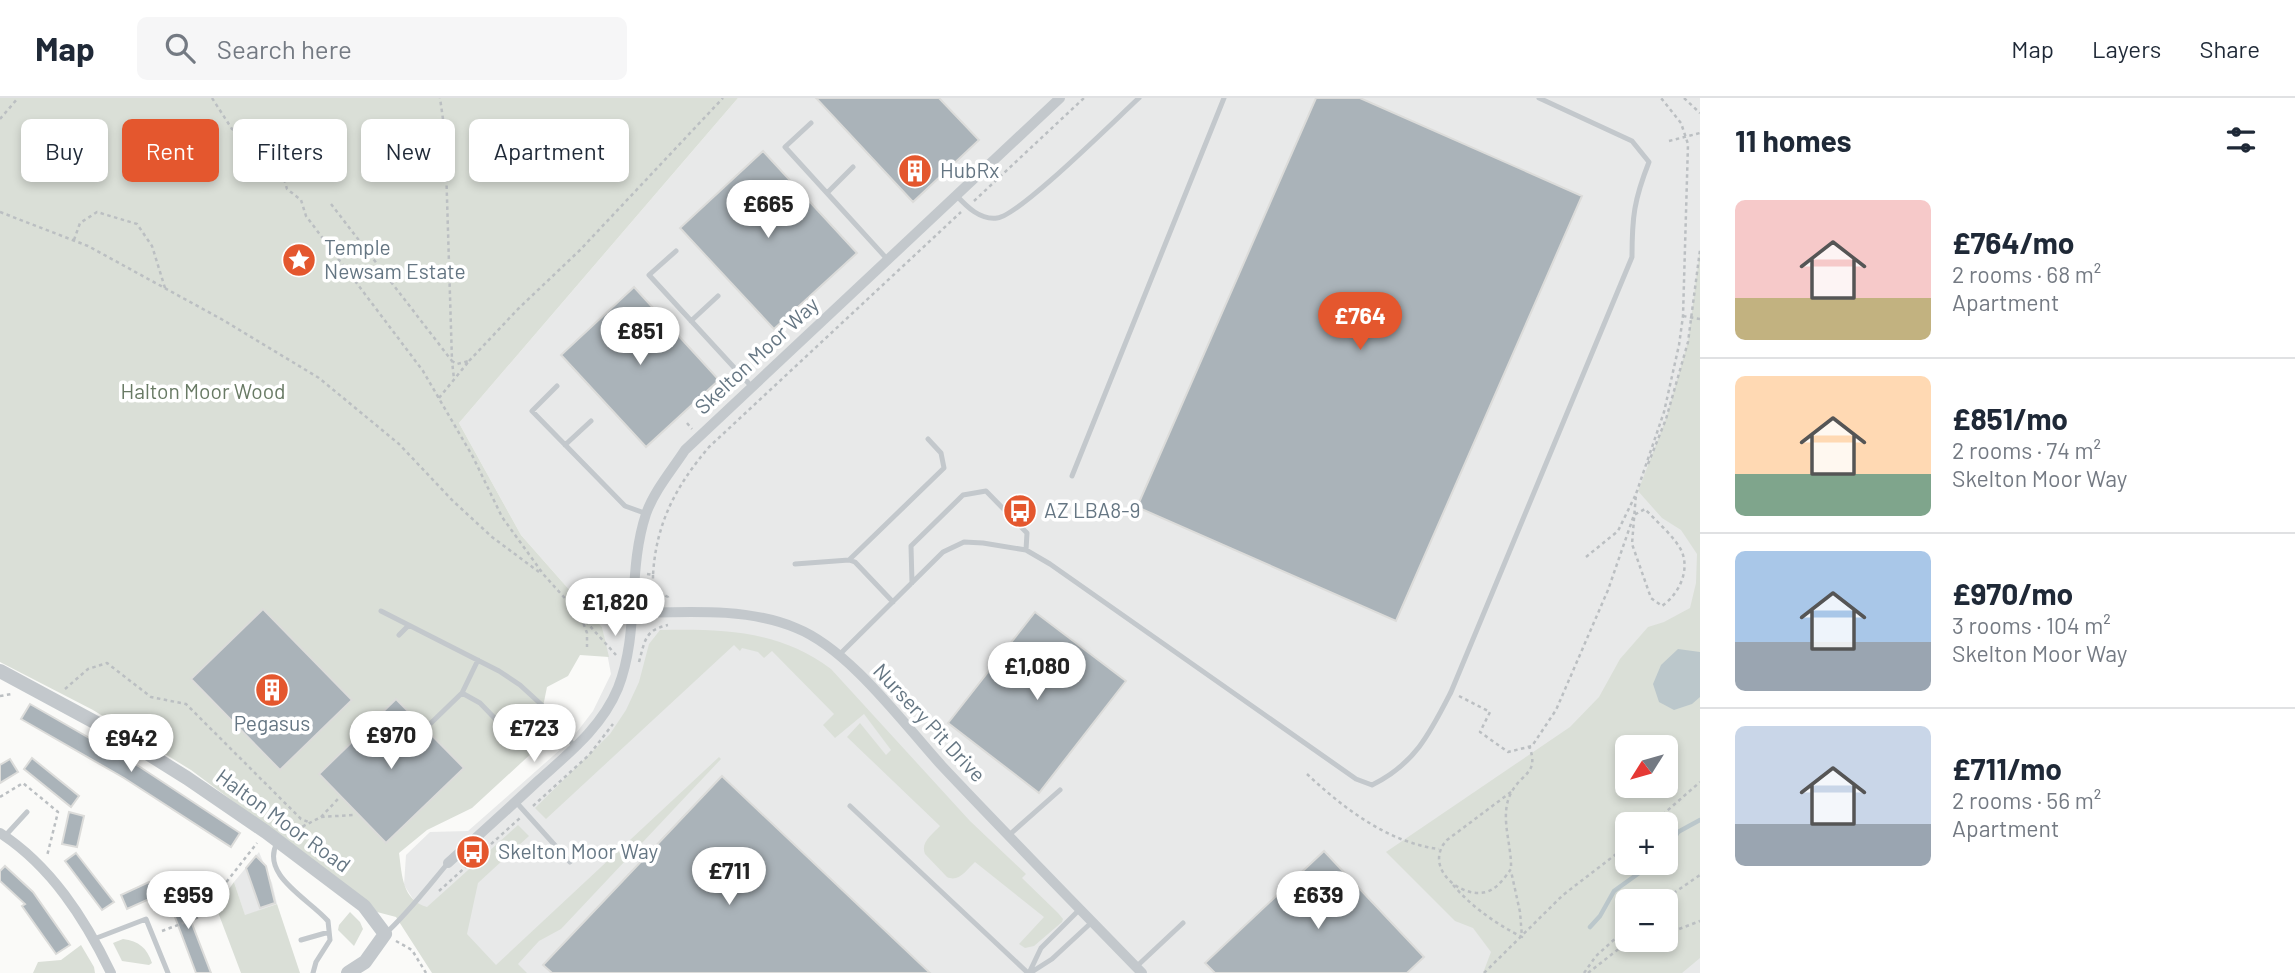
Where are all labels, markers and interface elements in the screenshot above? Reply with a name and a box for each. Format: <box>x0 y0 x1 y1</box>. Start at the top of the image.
search box <box>137 17 627 80</box>
text: Map <box>35 28 95 68</box>
icon: search <box>161 29 199 67</box>
text: Search here <box>217 33 352 64</box>
text: Map <box>2011 34 2054 63</box>
text: Layers <box>2092 34 2161 63</box>
text: Share <box>2199 34 2260 63</box>
chip: Buy <box>21 119 108 182</box>
chip: Rent <box>122 119 219 182</box>
chip: Filters <box>233 119 347 182</box>
chip: New <box>361 119 455 182</box>
chip: Apartment <box>469 119 629 182</box>
icon: filters <box>2222 121 2260 159</box>
text: 11 homes <box>1735 122 1852 158</box>
building icon: HubRx <box>896 152 934 190</box>
place label: HubRx <box>940 157 999 182</box>
pin: £665 <box>727 180 809 240</box>
text: £665 <box>742 189 794 217</box>
text: £764/mo <box>1952 224 2075 260</box>
icon: home <box>1791 228 1875 312</box>
place label: Temple Newsam Estate <box>324 234 466 283</box>
place icon: Temple Newsam Estate <box>280 241 318 279</box>
text: 2 rooms · 68 m² <box>1952 260 2101 288</box>
text: Apartment <box>1952 288 2059 316</box>
street label: Skelton Moor Way <box>689 291 823 419</box>
pin: £764 <box>1319 292 1401 352</box>
text: £764 <box>1334 301 1386 329</box>
pin: £851 <box>599 308 681 367</box>
text: £851 <box>617 316 663 344</box>
park label: Halton Moor Wood <box>120 378 286 403</box>
text: £851/mo <box>1952 400 2068 436</box>
icon: home <box>1791 404 1875 488</box>
text: 2 rooms · 74 m² <box>1952 436 2101 464</box>
text: Skelton Moor Way <box>1952 464 2127 492</box>
bus stop icon: AZ LBA8-9 <box>1001 492 1039 530</box>
place label: AZ LBA8-9 <box>1044 497 1140 522</box>
text: £970/mo <box>1952 575 2073 611</box>
pin: £1,820 <box>558 578 672 638</box>
icon: home <box>1791 579 1875 663</box>
text: £1,820 <box>582 587 648 615</box>
text: 3 rooms · 104 m² <box>1952 611 2111 639</box>
text: Skelton Moor Way <box>1952 639 2127 667</box>
pin: £1,080 <box>980 642 1094 702</box>
text: £1,080 <box>1004 651 1070 679</box>
street label: Nursery Pit Drive <box>869 658 991 786</box>
building icon: Pegasus <box>253 671 291 709</box>
pin: £723 <box>493 704 575 764</box>
place label: Pegasus <box>234 710 310 735</box>
pin: £970 <box>350 712 432 771</box>
text: £723 <box>509 713 559 741</box>
pin: £942 <box>90 714 172 774</box>
text: £970 <box>366 720 416 748</box>
text: £942 <box>104 723 158 751</box>
north arrow <box>1615 735 1678 798</box>
map controls <box>1615 735 1678 952</box>
text: £711/mo <box>1952 750 2062 786</box>
icon: home <box>1791 754 1875 838</box>
street label: Halton Moor Road <box>212 763 356 877</box>
text: 2 rooms · 56 m² <box>1952 786 2101 814</box>
button: + <box>1615 812 1678 875</box>
text: Apartment <box>1952 814 2059 842</box>
bus stop icon: Skelton Moor Way <box>454 833 492 871</box>
place label: Skelton Moor Way <box>498 838 658 863</box>
pin: £711 <box>688 848 770 907</box>
text: £711 <box>708 856 750 884</box>
pin: £959 <box>147 872 229 931</box>
pin: £639 <box>1277 872 1359 931</box>
text: £959 <box>163 880 213 908</box>
text: £639 <box>1292 880 1344 908</box>
button: − <box>1615 889 1678 952</box>

